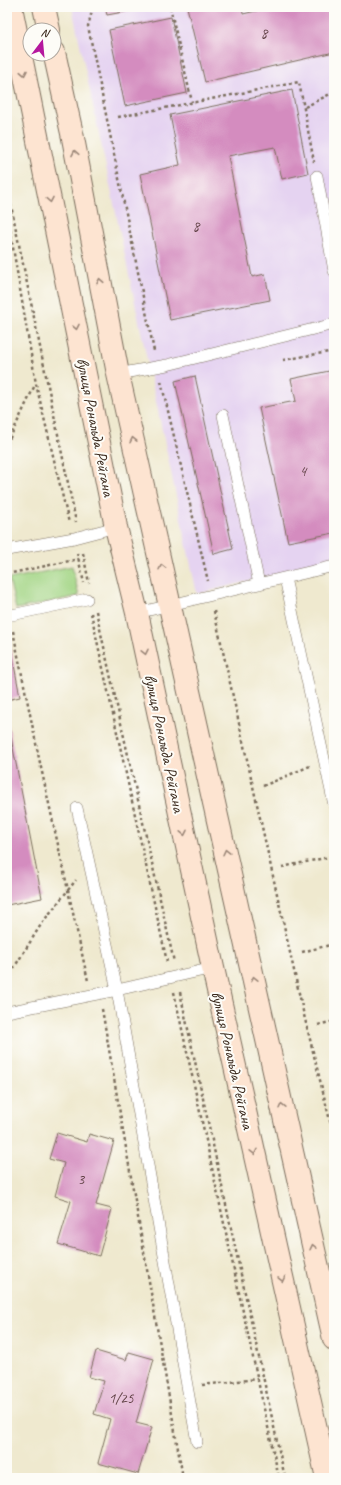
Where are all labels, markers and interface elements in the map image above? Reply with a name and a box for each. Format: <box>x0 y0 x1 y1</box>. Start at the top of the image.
north arrow <box>22 22 62 62</box>
house number: 8 <box>261 24 269 43</box>
text: N <box>40 25 52 41</box>
one-way arrow <box>19 70 28 76</box>
one-way arrow <box>72 150 80 156</box>
one-way arrow <box>45 197 53 203</box>
house number: 8 <box>193 217 201 236</box>
one-way arrow <box>96 278 105 284</box>
one-way arrow <box>71 324 79 331</box>
street label: вулиця Рональда Рейгана <box>72 356 119 499</box>
one-way arrow <box>129 437 138 444</box>
house number: 4 <box>300 462 308 481</box>
one-way arrow <box>158 564 166 570</box>
one-way arrow <box>141 648 149 655</box>
street label: вулиця Рональда Рейгана <box>140 672 190 815</box>
one-way arrow <box>180 830 188 837</box>
one-way arrow <box>222 849 230 855</box>
one-way arrow <box>250 976 258 982</box>
street label: вулиця Рональда Рейгана <box>206 989 259 1132</box>
one-way arrow <box>279 1103 287 1109</box>
one-way arrow <box>249 1149 257 1155</box>
house number: 3 <box>78 1170 86 1189</box>
one-way arrow <box>310 1243 318 1250</box>
one-way arrow <box>278 1276 286 1282</box>
house number: 1/25 <box>108 1389 135 1408</box>

